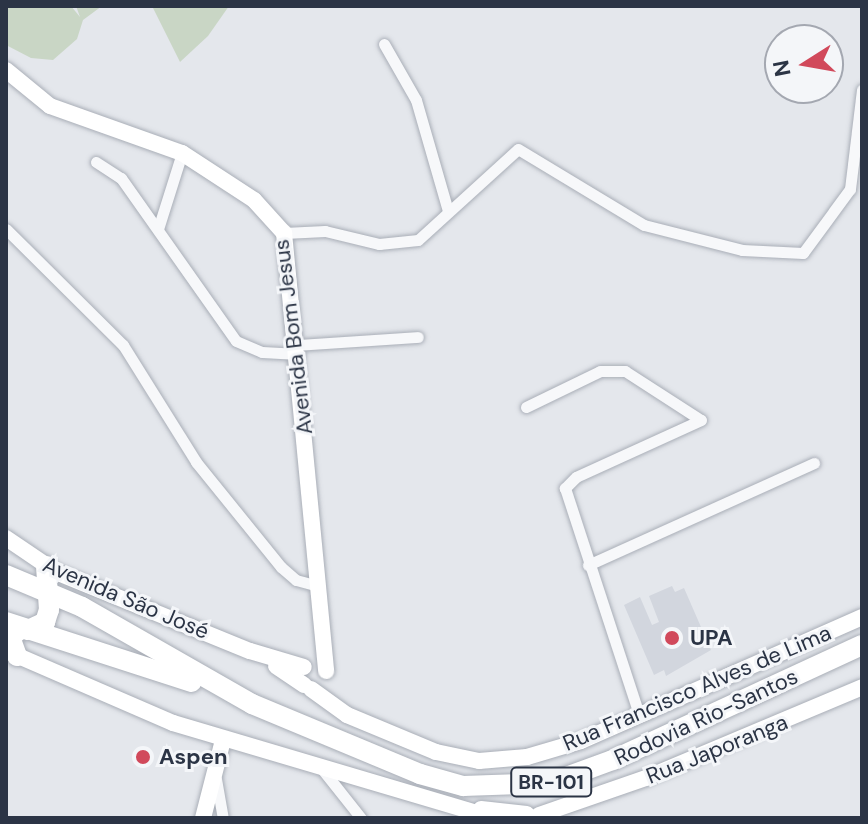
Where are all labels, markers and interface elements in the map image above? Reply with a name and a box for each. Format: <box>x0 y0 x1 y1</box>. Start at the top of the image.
north arrow <box>764 24 844 104</box>
text: N <box>766 58 798 79</box>
street label: Avenida Bom Jesus <box>268 238 318 436</box>
street label: Avenida São José <box>39 551 213 645</box>
street label: Rua Francisco Alves de Lima <box>559 619 835 757</box>
place label: UPA <box>690 625 733 651</box>
marker: UPA <box>661 627 683 649</box>
street label: Rodovia Rio-Santos <box>610 663 802 771</box>
street label: Rua Japoranga <box>642 709 792 789</box>
place label: Aspen <box>159 744 228 770</box>
marker: Aspen <box>134 748 152 766</box>
road number: BR-101 <box>509 766 593 798</box>

